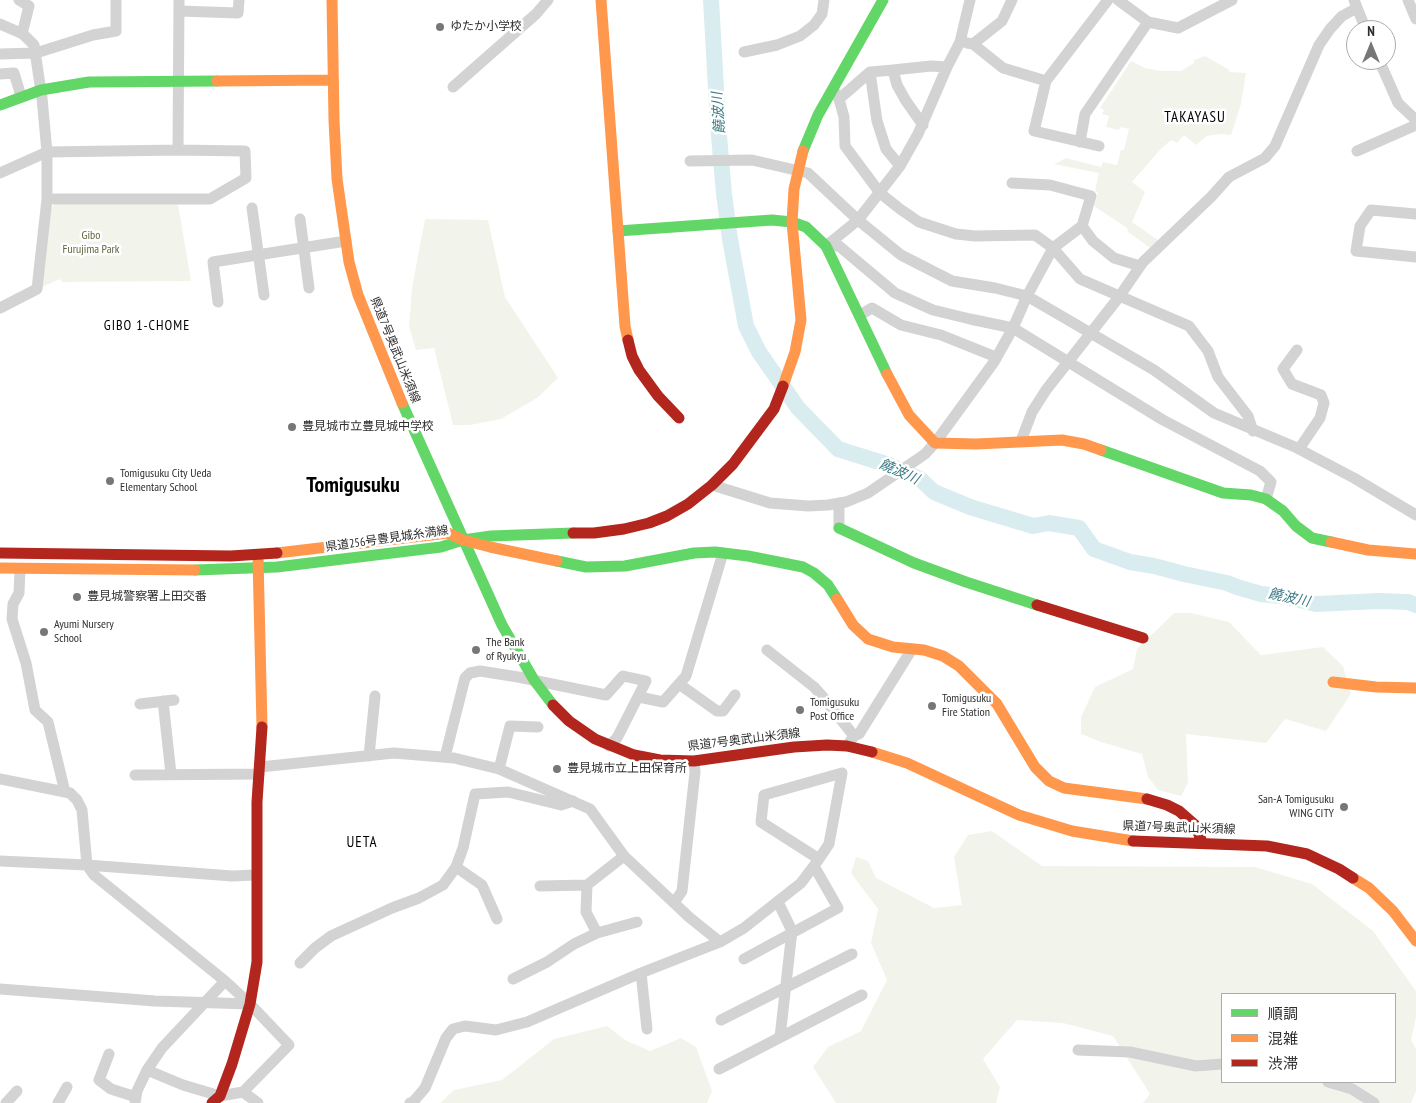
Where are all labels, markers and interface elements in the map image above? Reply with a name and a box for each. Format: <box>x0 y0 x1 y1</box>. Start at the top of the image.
place label: ゆたか小学校 <box>450 20 522 34</box>
north arrow <box>1346 20 1396 70</box>
marker: ゆたか小学校 <box>434 21 446 33</box>
text: N <box>1367 22 1375 40</box>
water label: 饒波川 <box>709 91 729 135</box>
district label: TAKAYASU <box>1163 109 1227 127</box>
park label: Gibo Furujima Park <box>63 229 119 257</box>
street label: 県道7号奥武山米須線 <box>367 295 423 405</box>
district label: GIBO 1-CHOME <box>102 318 192 334</box>
place label: 豊見城市立豊見城中学校 <box>302 420 434 434</box>
marker: 豊見城市立豊見城中学校 <box>286 421 298 433</box>
water label: 饒波川 <box>876 456 922 488</box>
place label: Tomigusuku City Ueda Elementary School <box>120 467 211 495</box>
district label: Tomigusuku <box>306 473 400 499</box>
marker: Tomigusuku City Ueda Elementary School <box>104 475 116 487</box>
street label: 県道256号豊見城糸満線 <box>325 523 449 555</box>
water label: 饒波川 <box>1267 585 1311 611</box>
place label: 豊見城警察署上田交番 <box>87 590 207 604</box>
marker: 豊見城警察署上田交番 <box>71 591 83 603</box>
place label: Ayumi Nursery School <box>54 618 114 646</box>
marker: Ayumi Nursery School <box>38 626 50 638</box>
place label: The Bank of Ryukyu <box>486 636 526 664</box>
marker: The Bank of Ryukyu <box>470 644 482 656</box>
place label: Tomigusuku Fire Station <box>942 692 991 720</box>
place label: Tomigusuku Post Office <box>810 696 859 724</box>
marker: Tomigusuku Fire Station <box>926 700 938 712</box>
marker: Tomigusuku Post Office <box>794 704 806 716</box>
street label: 県道7号奥武山米須線 <box>687 726 801 754</box>
place label: 豊見城市立上田保育所 <box>567 762 687 776</box>
marker: 豊見城市立上田保育所 <box>551 763 563 775</box>
place label: San-A Tomigusuku WING CITY <box>1258 793 1334 821</box>
marker: San-A Tomigusuku WING CITY <box>1338 801 1350 813</box>
street label: 県道7号奥武山米須線 <box>1122 819 1236 837</box>
district label: UETA <box>346 834 378 852</box>
legend <box>1221 993 1396 1083</box>
text: 順調 <box>1268 1004 1298 1023</box>
text: 混雑 <box>1268 1029 1298 1048</box>
text: 渋滞 <box>1268 1054 1298 1073</box>

